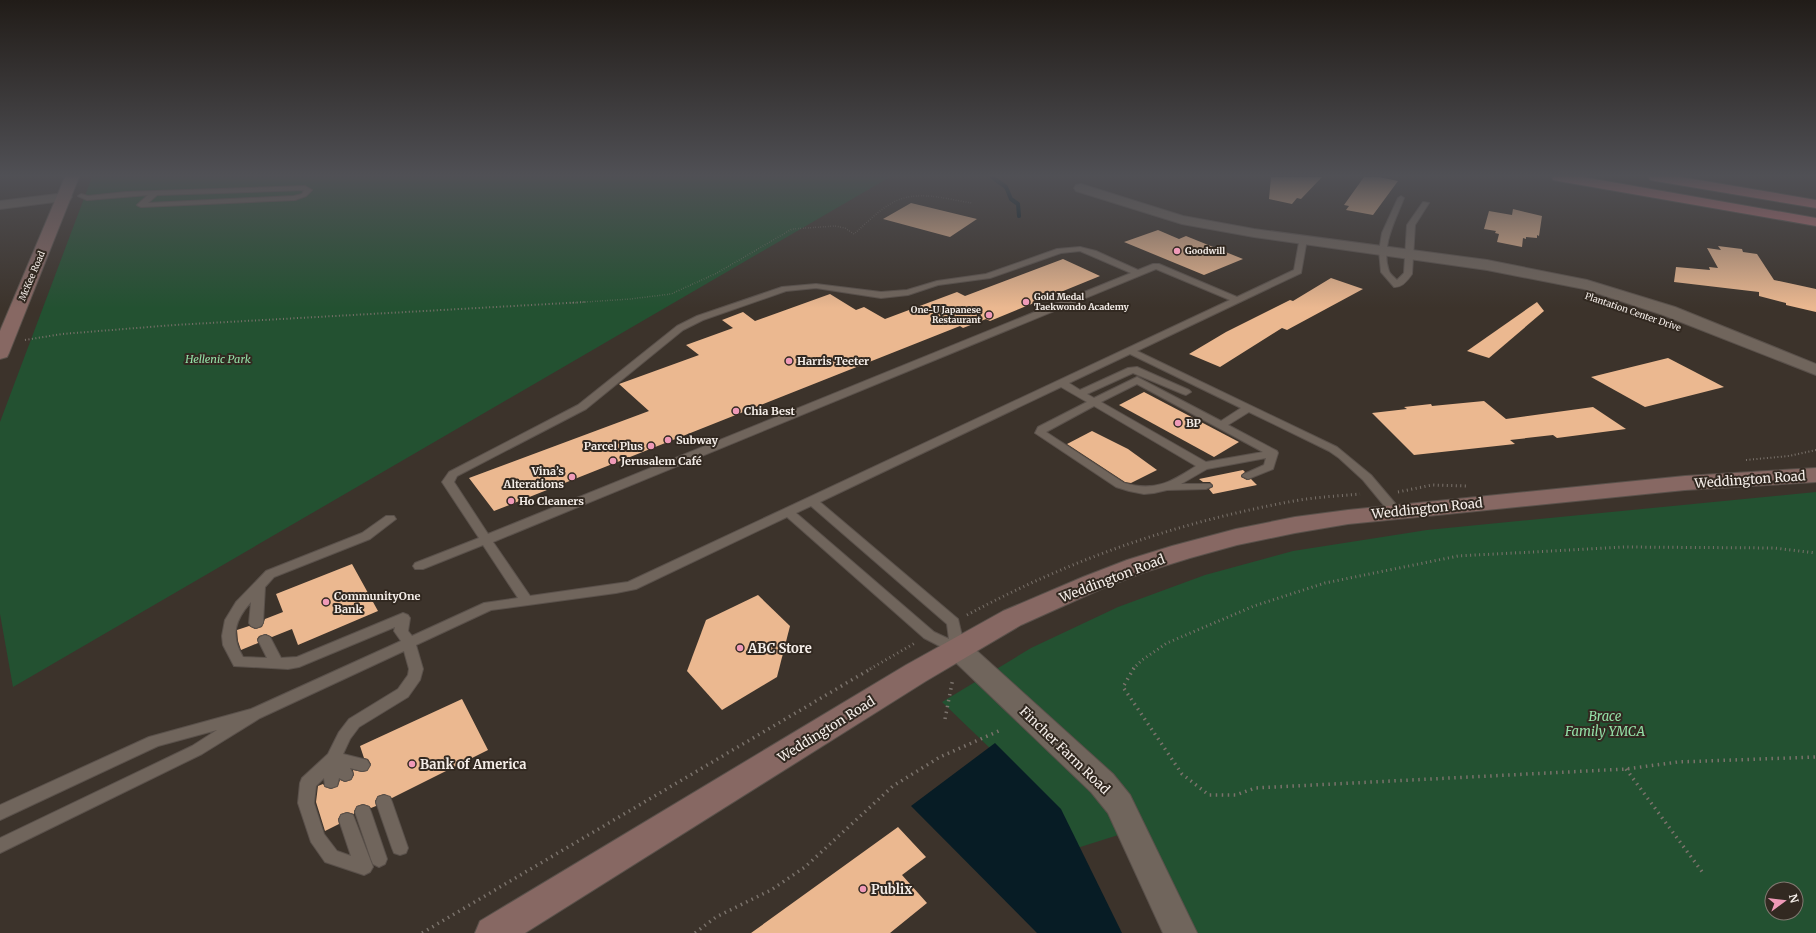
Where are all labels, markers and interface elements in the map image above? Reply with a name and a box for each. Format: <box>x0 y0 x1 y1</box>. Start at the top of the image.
place label: Goodwill <box>1185 245 1225 256</box>
marker: Goodwill <box>1172 246 1182 256</box>
street label: McKee Road <box>16 249 47 302</box>
street label: Plantation Center Drive <box>1584 290 1683 333</box>
place label: Gold Medal Taekwondo Academy <box>1034 291 1130 312</box>
marker: Gold Medal Taekwondo Academy <box>1021 297 1031 307</box>
place label: One‐U Japanese Restaurant <box>911 304 981 325</box>
marker: One‐U Japanese Restaurant <box>984 310 994 320</box>
park label: Hellenic Park <box>184 352 251 366</box>
place label: Harris Teeter <box>797 354 869 368</box>
marker: Harris Teeter <box>784 356 794 366</box>
place label: Chia Best <box>744 404 796 418</box>
marker: Chia Best <box>731 406 741 416</box>
place label: BP <box>1186 416 1202 430</box>
marker: BP <box>1173 418 1183 428</box>
place label: Subway <box>676 433 719 447</box>
marker: Subway <box>663 435 673 445</box>
place label: Parcel Plus <box>584 439 643 453</box>
marker: Parcel Plus <box>646 441 656 451</box>
place label: Jerusalem Café <box>620 454 702 468</box>
marker: Jerusalem Café <box>608 456 618 466</box>
place label: Vina’s Alterations <box>503 464 564 491</box>
street label: Weddington Road <box>1693 467 1806 492</box>
marker: Vina’s Alterations <box>567 472 577 482</box>
place label: Ho Cleaners <box>519 494 584 508</box>
street label: Weddington Road <box>1370 494 1484 523</box>
marker: Ho Cleaners <box>506 496 516 506</box>
street label: Weddington Road <box>1056 551 1167 607</box>
place label: CommunityOne Bank <box>334 589 420 616</box>
marker: CommunityOne Bank <box>321 597 331 607</box>
place label: ABC Store <box>747 640 812 657</box>
marker: ABC Store <box>735 643 745 653</box>
street label: Weddington Road <box>774 693 878 767</box>
street label: Fincher Farm Road <box>1016 703 1113 798</box>
park label: Brace Family YMCA <box>1564 708 1645 740</box>
place label: Bank of America <box>420 756 527 773</box>
marker: Bank of America <box>407 759 417 769</box>
place label: Publix <box>871 881 912 898</box>
north arrow <box>1764 881 1804 921</box>
marker: Publix <box>858 884 868 894</box>
text: N <box>1786 892 1802 905</box>

